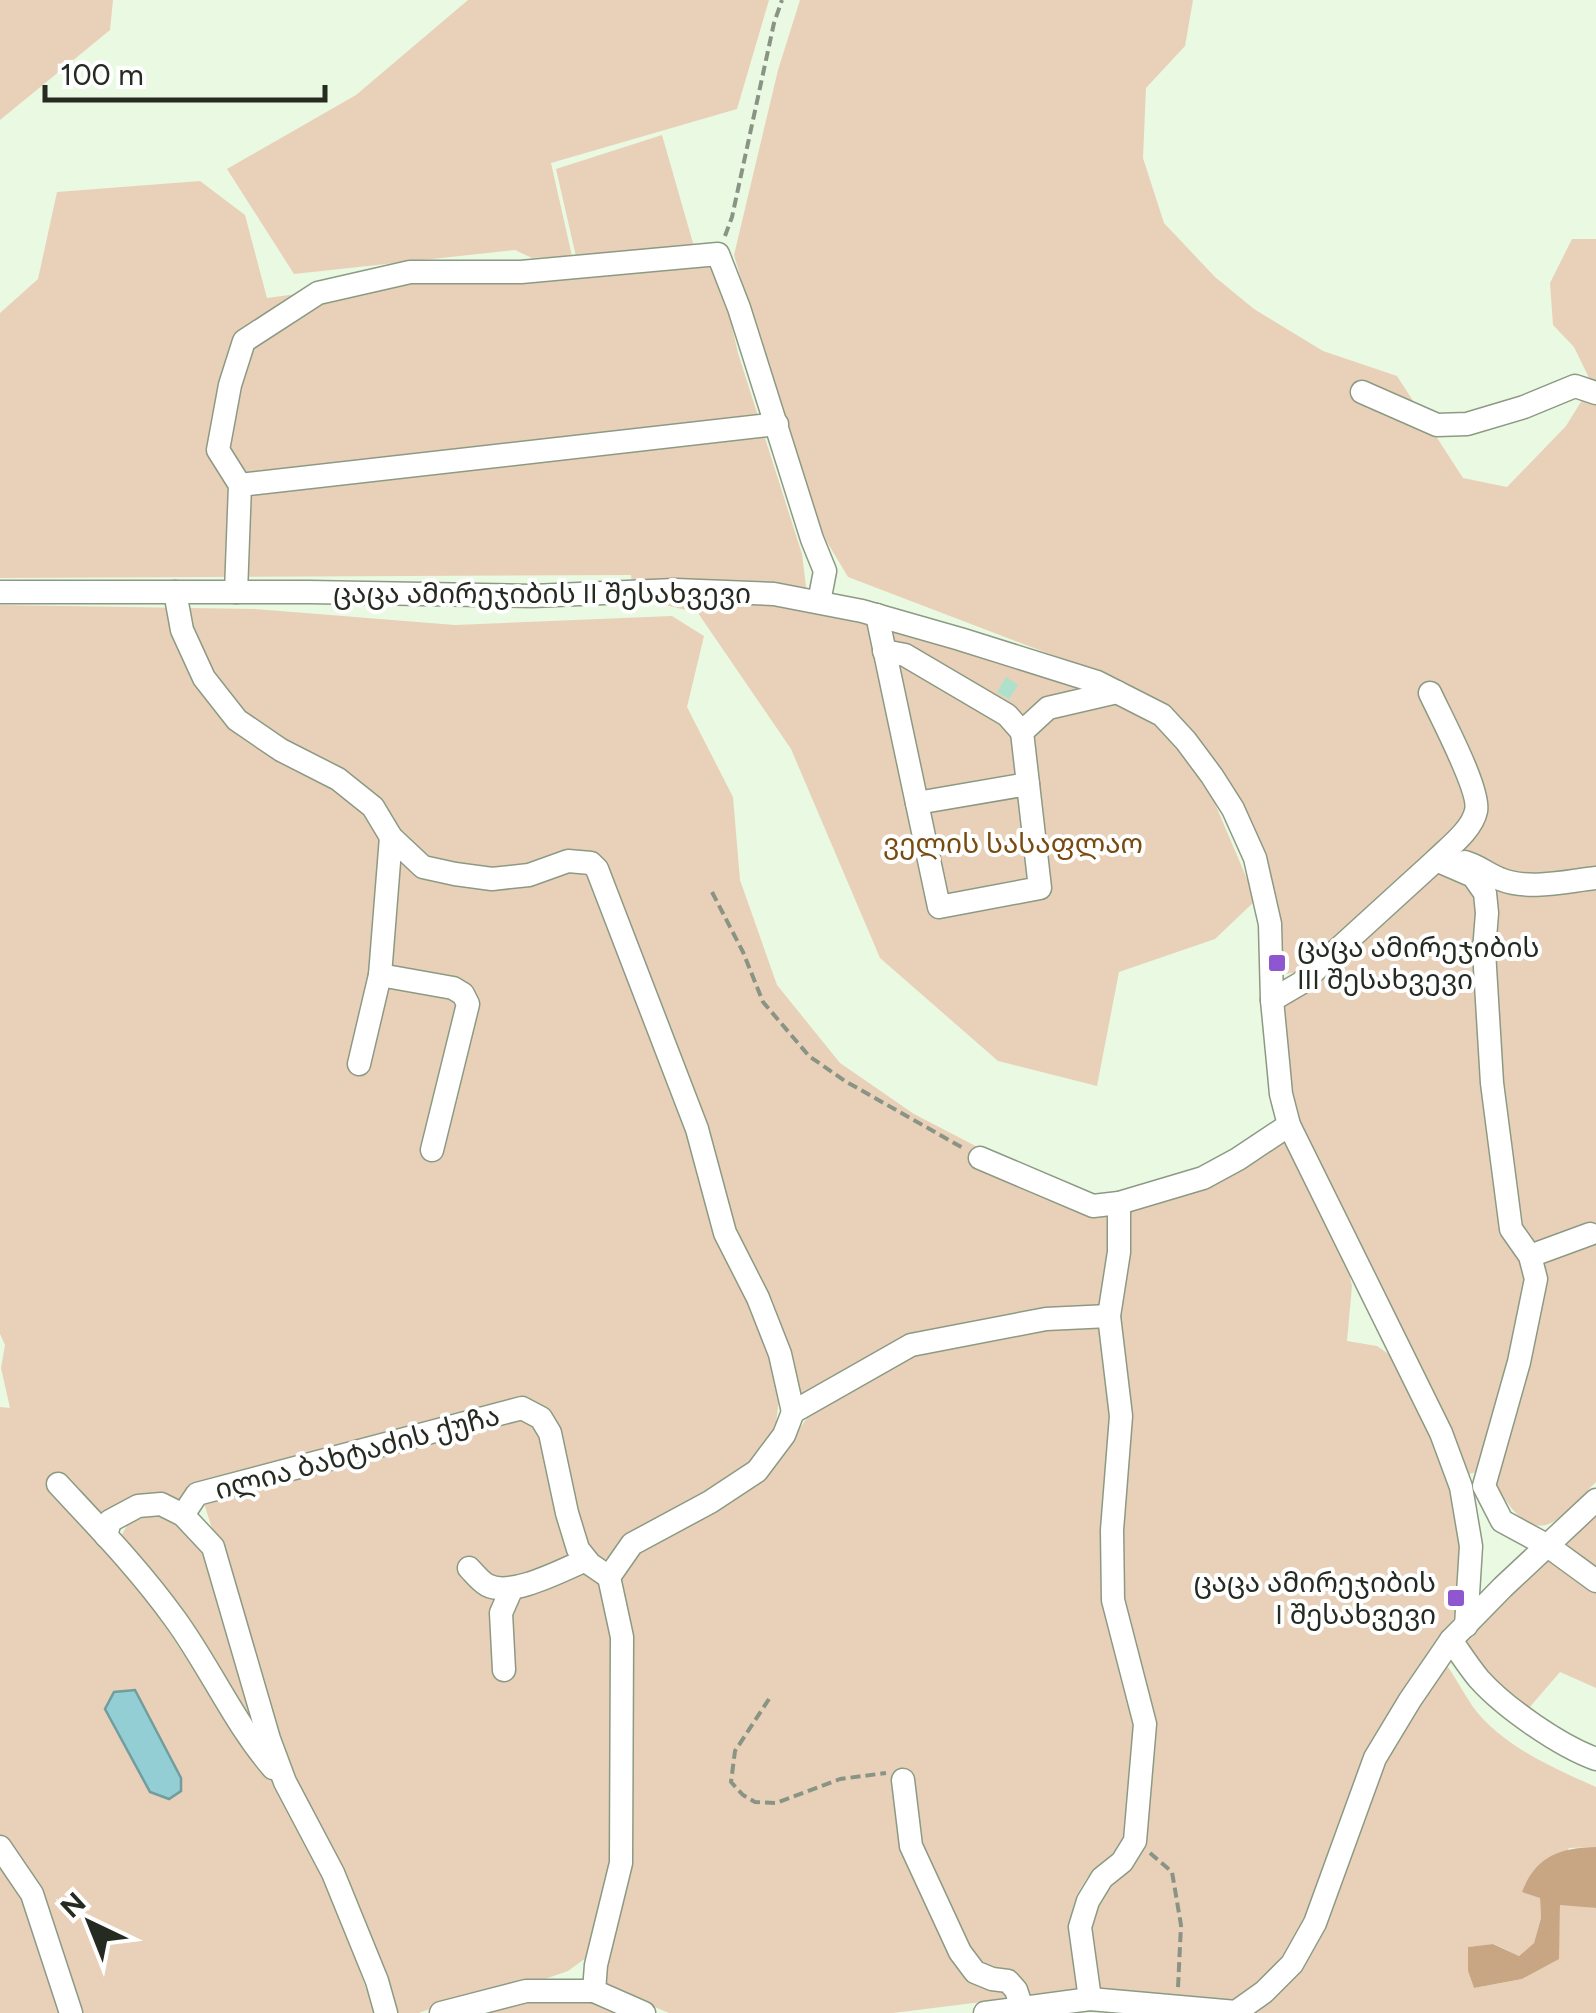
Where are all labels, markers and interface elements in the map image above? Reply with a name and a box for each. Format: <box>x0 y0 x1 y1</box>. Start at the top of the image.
scale bar <box>45 40 325 102</box>
text: 100 m <box>60 56 144 93</box>
street label: ცაცა ამირეჯიბის II შესახვევი <box>333 576 751 610</box>
park label: ველის სასაფლაო <box>883 826 1143 860</box>
place label: ცაცა ამირეჯიბის III შესახვევი <box>1297 930 1540 996</box>
marker: ცაცა ამირეჯიბის III შესახვევი <box>1266 952 1288 974</box>
street label: ილია ბახტაძის ქუჩა <box>211 1398 503 1506</box>
place label: ცაცა ამირეჯიბის I შესახვევი <box>1193 1565 1436 1631</box>
marker: ცაცა ამირეჯიბის I შესახვევი <box>1445 1587 1467 1609</box>
north arrow <box>40 1873 140 1973</box>
text: N <box>53 1885 92 1925</box>

